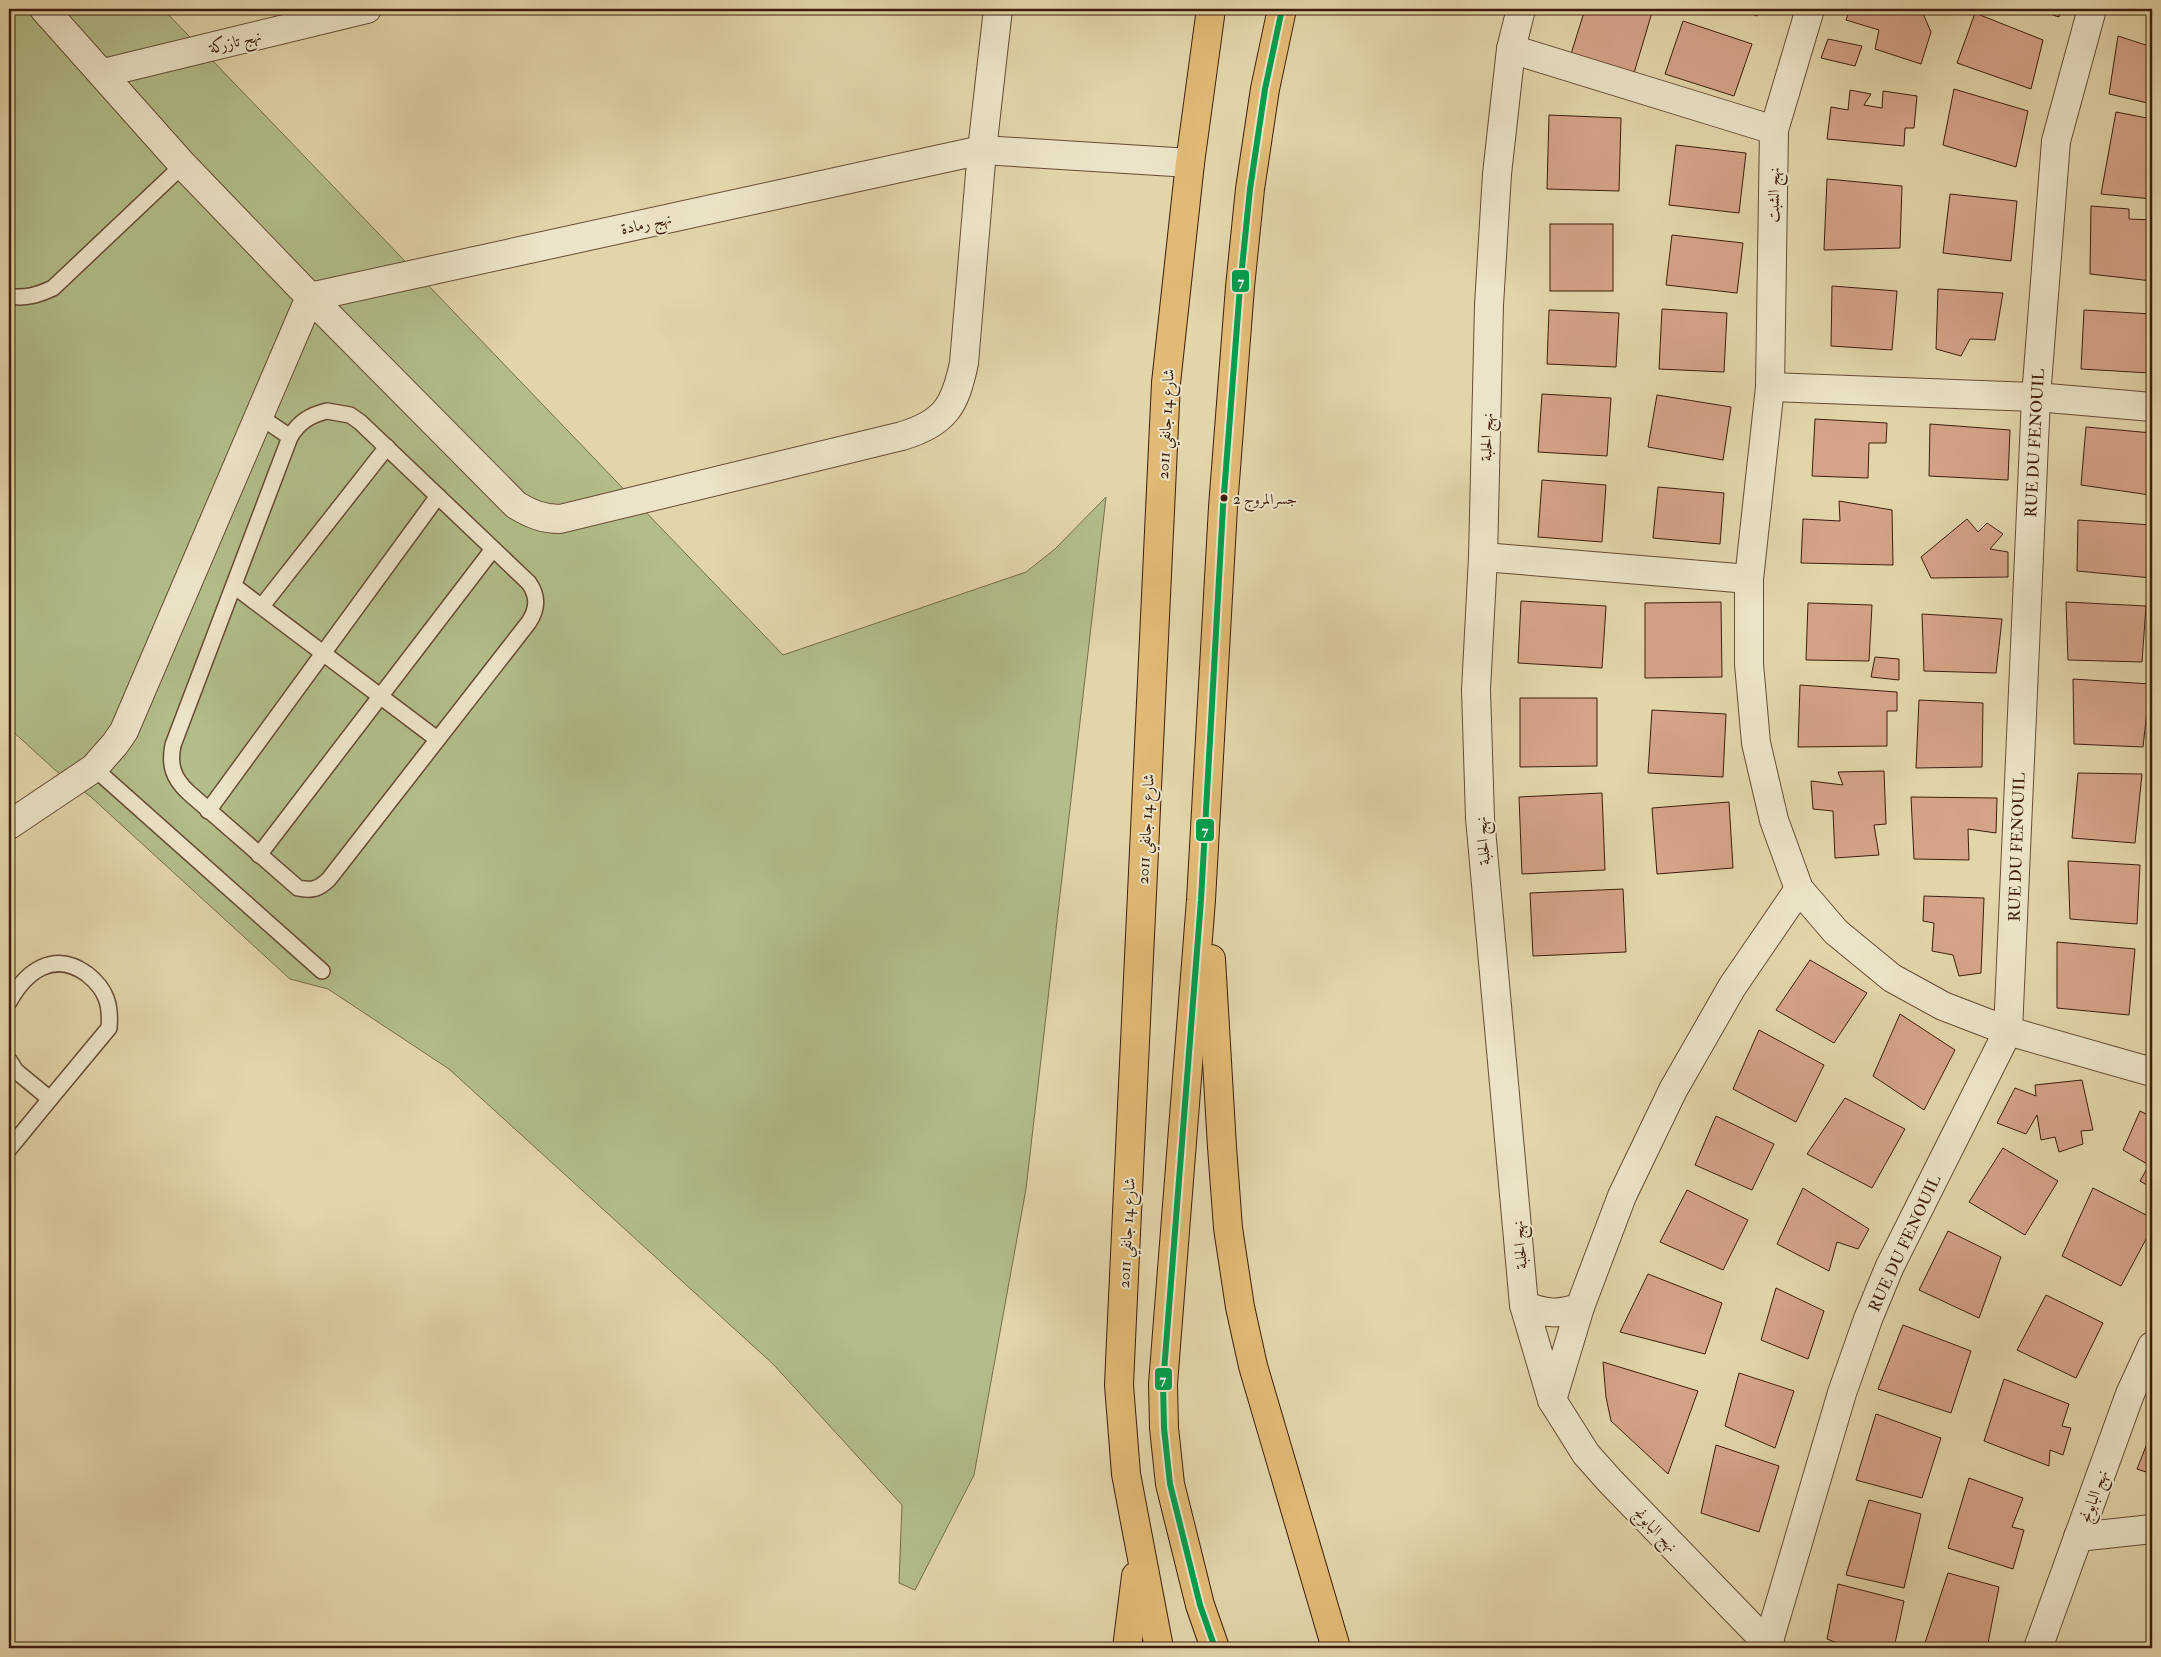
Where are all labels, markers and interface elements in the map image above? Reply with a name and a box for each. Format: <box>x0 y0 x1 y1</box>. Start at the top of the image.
street label: نهج تازركة <box>206 26 264 62</box>
street label: نهج الشبت <box>1764 167 1788 223</box>
street label: نهج رمادة <box>619 209 674 243</box>
line badge: 7 <box>1231 269 1250 293</box>
text: 7 <box>1238 273 1245 290</box>
street label: شارع 14 جانفي 2011 <box>1153 368 1184 480</box>
street label: RUE DU FENOUIL <box>2021 368 2049 518</box>
street label: نهج الحلبة <box>1476 412 1502 462</box>
place label: جسرالمروج 2 <box>1233 490 1297 512</box>
marker: جسرالمروج 2 <box>1219 493 1229 503</box>
street label: RUE DU FENOUIL <box>2004 772 2030 922</box>
street label: شارع 14 جانفي 2011 <box>1133 773 1164 885</box>
street label: نهج الحلبة <box>1471 815 1499 866</box>
line badge: 7 <box>1195 818 1215 842</box>
text: 7 <box>1202 822 1209 839</box>
street label: RUE DU FENOUIL <box>1864 1171 1946 1315</box>
street label: شارع 14 جانفي 2011 <box>1114 1177 1145 1289</box>
street label: نهج الحلبة <box>1508 1219 1536 1270</box>
line badge: 7 <box>1154 1367 1173 1391</box>
text: 7 <box>1160 1371 1167 1388</box>
street label: نهج البابونج <box>2075 1467 2116 1527</box>
street label: نهج البابونج <box>1626 1503 1682 1559</box>

